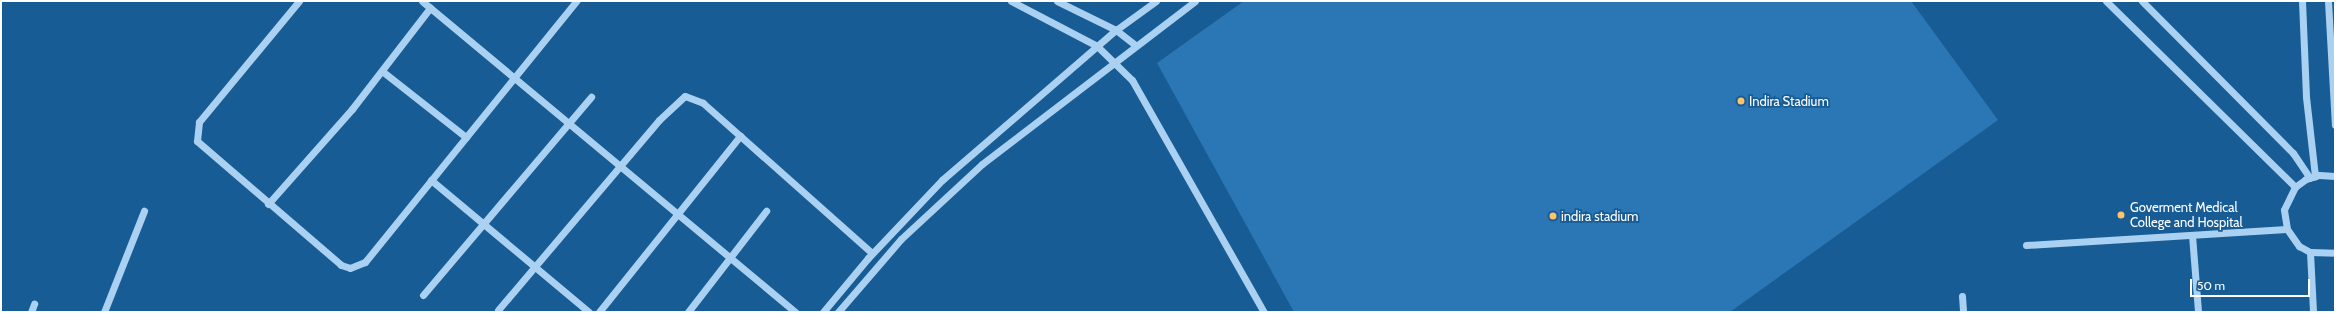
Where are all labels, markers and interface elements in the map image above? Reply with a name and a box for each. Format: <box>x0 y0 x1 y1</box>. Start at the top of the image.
place label: Indira Stadium <box>1749 93 1829 109</box>
marker: Indira Stadium <box>1736 96 1746 106</box>
place label: Goverment Medical College and Hospital <box>2130 200 2243 231</box>
place label: indira stadium <box>1561 208 1638 224</box>
marker: Goverment Medical College and Hospital <box>2115 209 2127 221</box>
marker: indira stadium <box>1548 211 1558 221</box>
scale bar <box>2192 271 2312 297</box>
text: 50 m <box>2197 278 2225 293</box>

